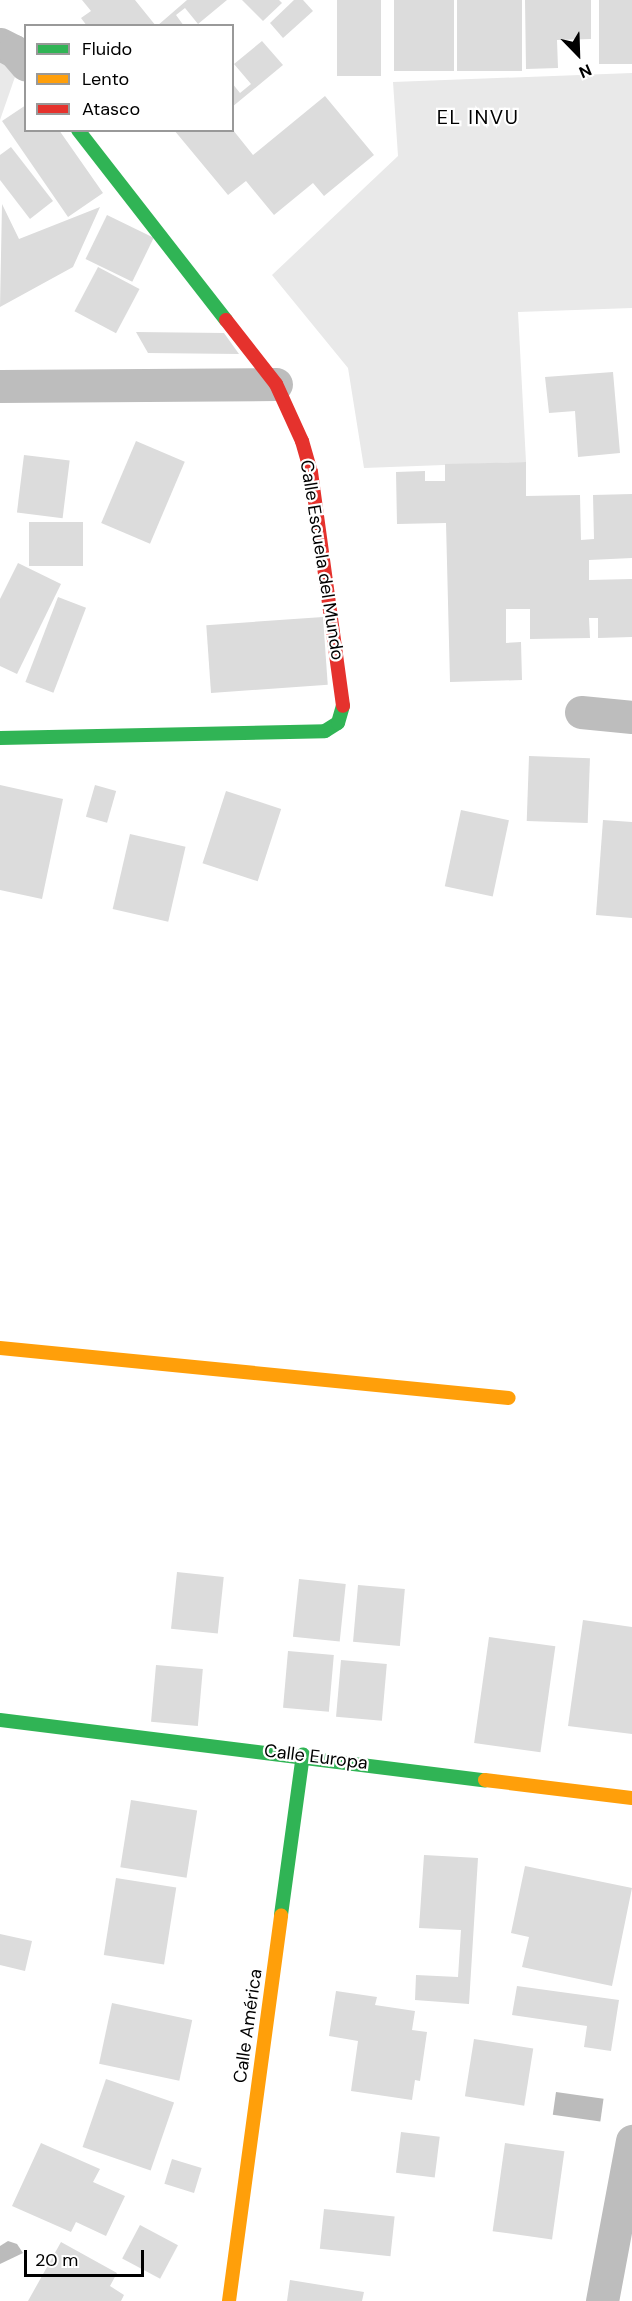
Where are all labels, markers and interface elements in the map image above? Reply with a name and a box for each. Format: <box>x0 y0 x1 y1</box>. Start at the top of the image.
legend <box>24 24 234 132</box>
north arrow <box>548 24 608 84</box>
text: Fluido <box>82 37 132 61</box>
text: N <box>576 59 595 83</box>
text: Lento <box>82 67 129 91</box>
text: Atasco <box>82 97 140 121</box>
district label: EL INVU <box>437 105 519 129</box>
street label: Calle Escuela del Mundo <box>295 458 349 662</box>
street label: Calle Europa <box>263 1740 369 1774</box>
street label: Calle América <box>229 1968 267 2084</box>
scale bar <box>27 2238 147 2276</box>
text: 20 m <box>35 2248 78 2272</box>

